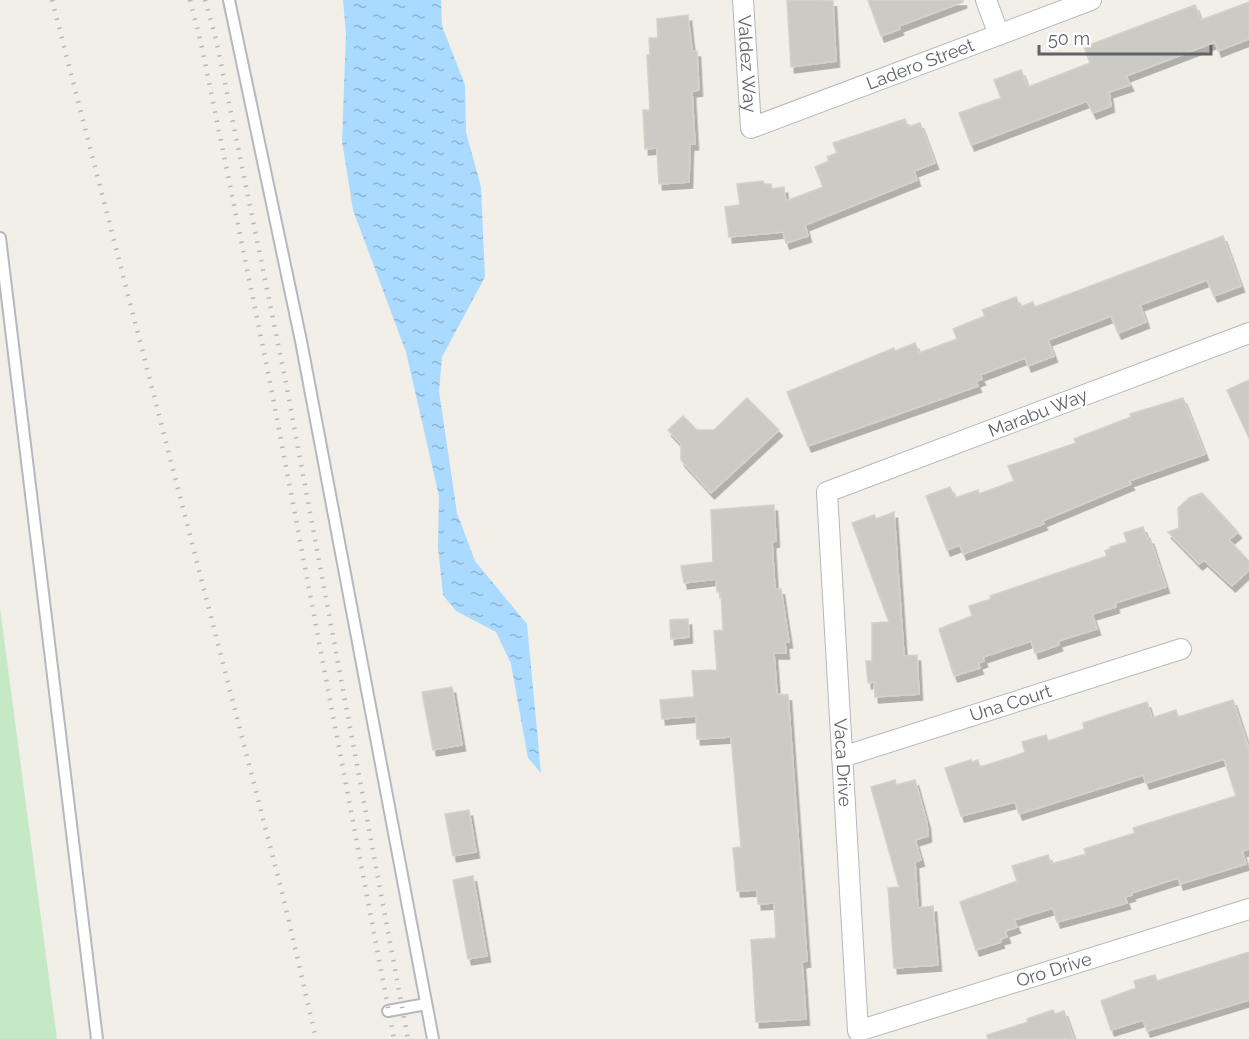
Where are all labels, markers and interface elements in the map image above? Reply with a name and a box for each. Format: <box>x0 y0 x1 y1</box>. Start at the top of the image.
street label: Valdez Way <box>734 14 761 113</box>
scale bar <box>1039 18 1212 56</box>
text: 50 m <box>1048 28 1090 49</box>
street label: Ladero Street <box>863 34 977 94</box>
street label: Marabu Way <box>985 384 1091 441</box>
street label: Una Court <box>967 680 1054 726</box>
street label: Vaca Drive <box>830 718 856 808</box>
street label: Oro Drive <box>1013 948 1094 991</box>

